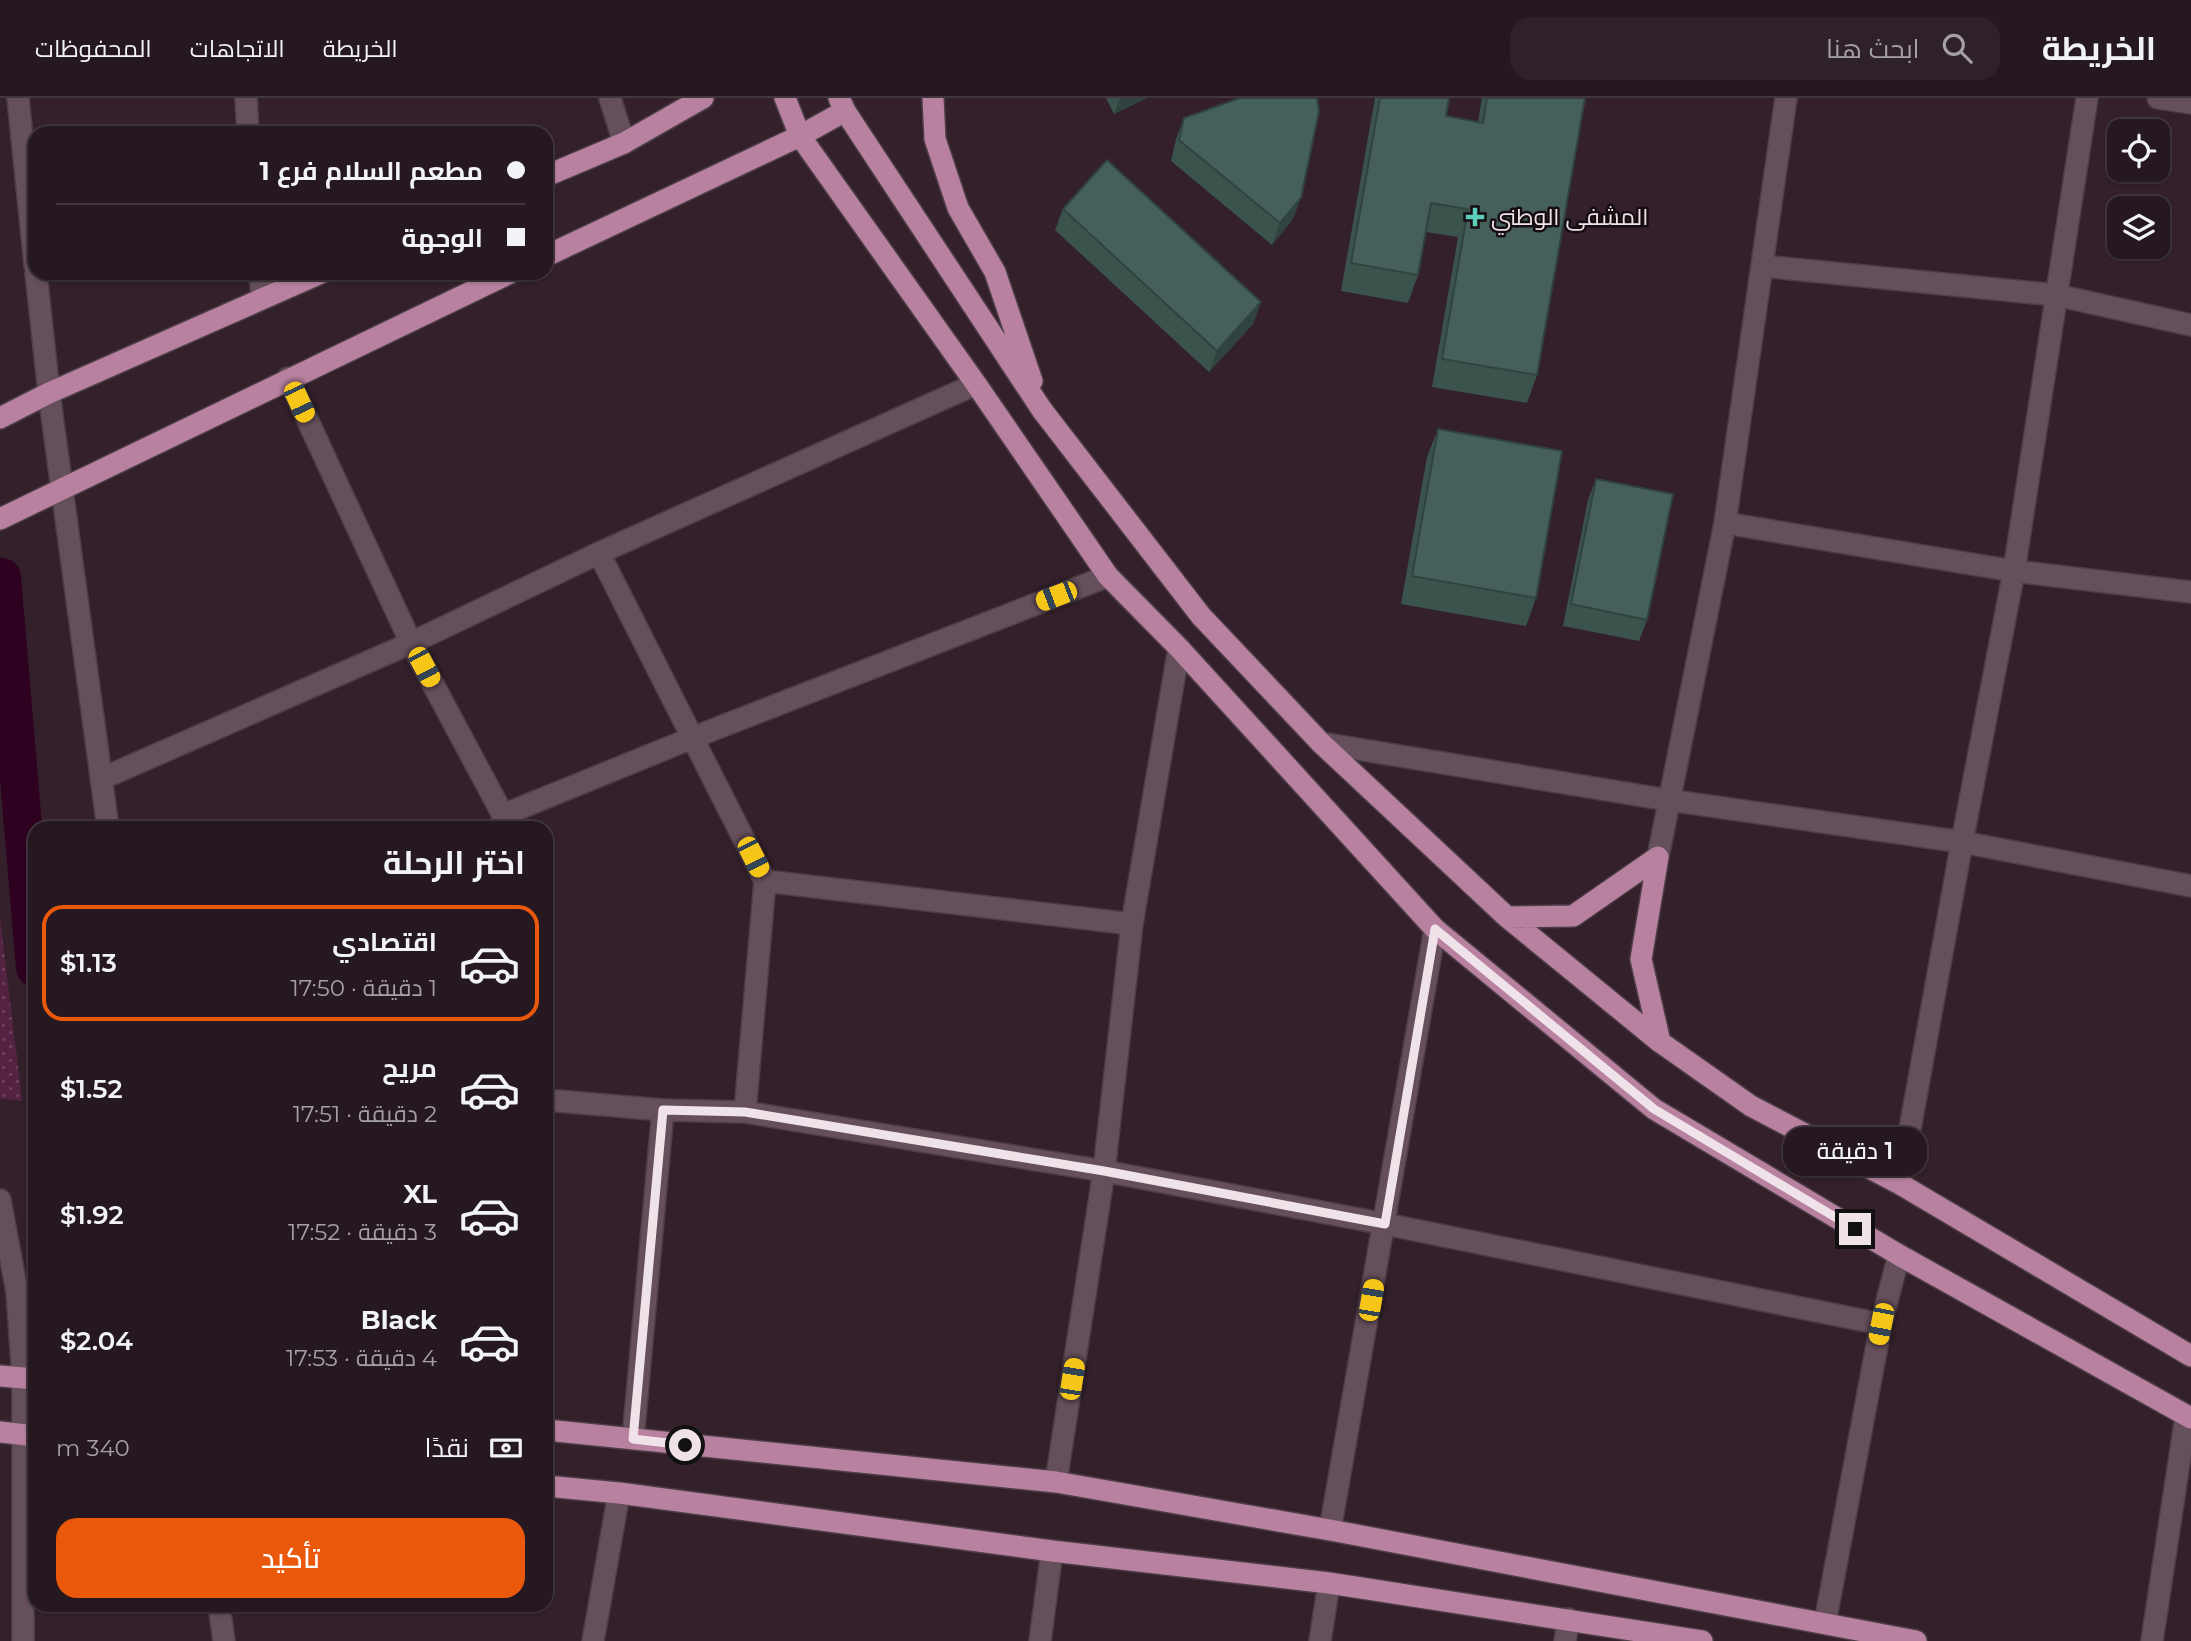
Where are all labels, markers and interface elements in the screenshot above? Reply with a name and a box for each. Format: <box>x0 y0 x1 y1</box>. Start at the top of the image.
search box <box>1510 17 2000 80</box>
text: الخريطة <box>2042 28 2156 68</box>
icon: search <box>1938 29 1976 67</box>
text: ابحث هنا <box>1826 33 1920 65</box>
text: المحفوظات <box>35 34 152 63</box>
text: الاتجاهات <box>190 34 285 63</box>
text: الخريطة <box>323 34 398 63</box>
map controls <box>2107 119 2170 259</box>
button: locate <box>2107 119 2170 182</box>
text: مطعم السلام فرع 1 <box>259 155 483 187</box>
button: layers <box>2107 196 2170 259</box>
place label: المشفى الوطني <box>1491 203 1648 235</box>
marker: المشفى الوطني <box>1465 207 1485 227</box>
text: الوجهة <box>402 222 483 254</box>
car <box>281 379 318 425</box>
car <box>1033 579 1080 613</box>
car <box>405 644 444 690</box>
car <box>735 834 772 880</box>
text: اختر الرحلة <box>383 843 525 882</box>
text: اقتصادي <box>332 926 437 958</box>
icon: car <box>458 932 521 995</box>
text: $1.13 <box>60 947 117 979</box>
text: 1 دقيقة · 17:50 <box>290 974 437 1002</box>
text: مريح <box>382 1052 437 1084</box>
icon: car <box>458 1058 521 1121</box>
text: $1.52 <box>60 1073 123 1105</box>
text: 2 دقيقة · 17:51 <box>293 1100 437 1128</box>
callout: 1 دقيقة <box>1783 1128 1927 1176</box>
text: 1 دقيقة <box>1817 1137 1893 1165</box>
text: XL <box>403 1178 437 1210</box>
icon: car <box>458 1184 521 1247</box>
text: $1.92 <box>60 1199 124 1231</box>
route end <box>1839 1213 1871 1245</box>
text: 3 دقيقة · 17:52 <box>288 1218 437 1246</box>
car <box>1358 1277 1385 1323</box>
car <box>1867 1301 1896 1347</box>
text: Black <box>361 1304 437 1336</box>
icon: car <box>458 1310 521 1373</box>
text: $2.04 <box>60 1325 133 1357</box>
text: 4 دقيقة · 17:53 <box>286 1344 437 1372</box>
car <box>1059 1357 1086 1401</box>
icon: cash <box>487 1429 525 1467</box>
route start <box>669 1429 701 1461</box>
text: نقدًا <box>425 1432 469 1464</box>
text: 340 m <box>56 1434 130 1462</box>
button: تأكيد <box>56 1518 525 1598</box>

